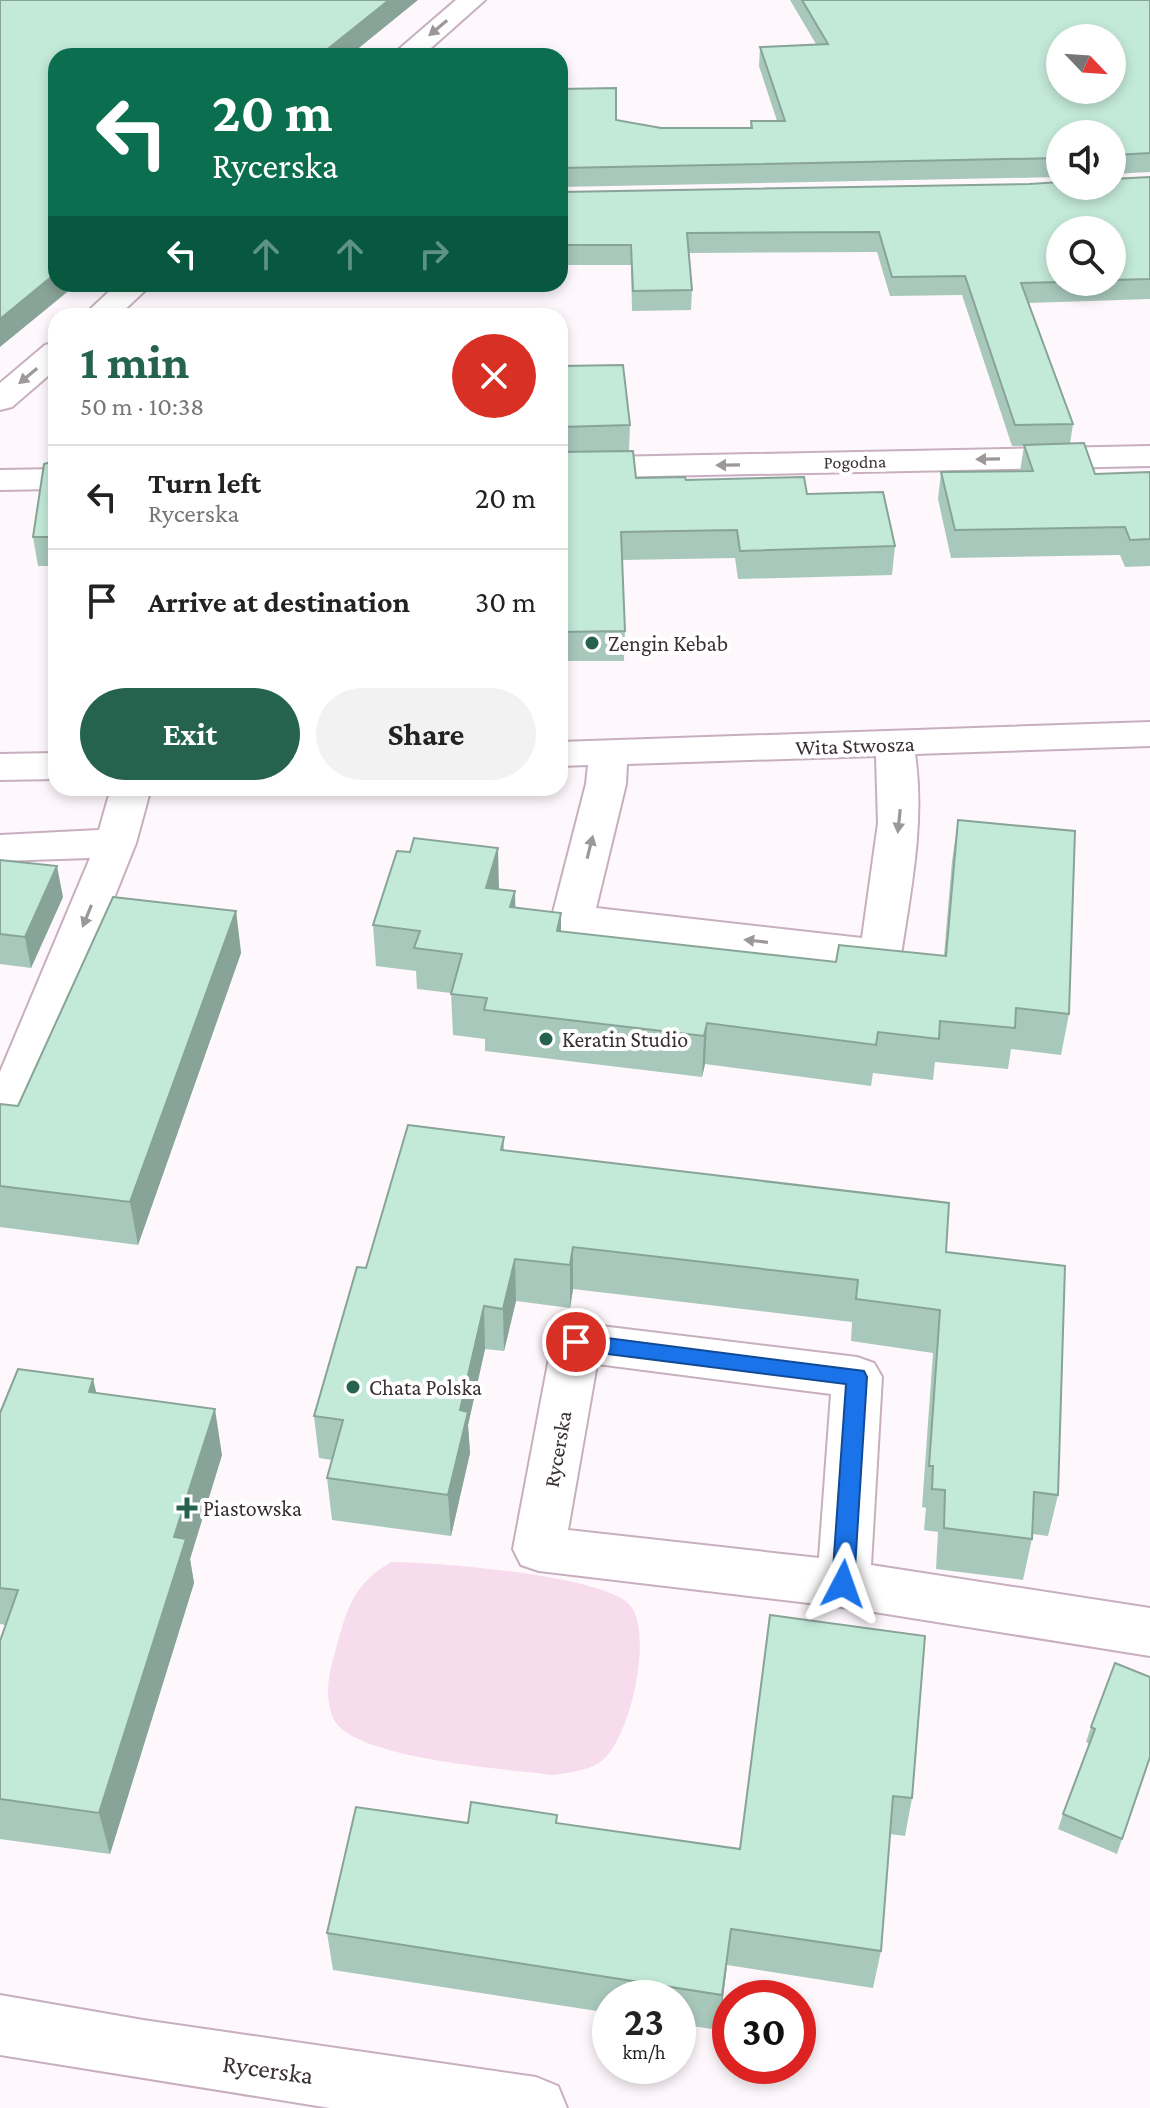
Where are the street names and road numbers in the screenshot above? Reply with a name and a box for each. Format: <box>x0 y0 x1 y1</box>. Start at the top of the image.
street label: Pogodna <box>824 451 886 473</box>
street label: Wita Stwosza <box>795 731 915 760</box>
street label: Rycerska <box>538 1409 577 1489</box>
street label: Rycerska <box>221 2049 315 2090</box>

